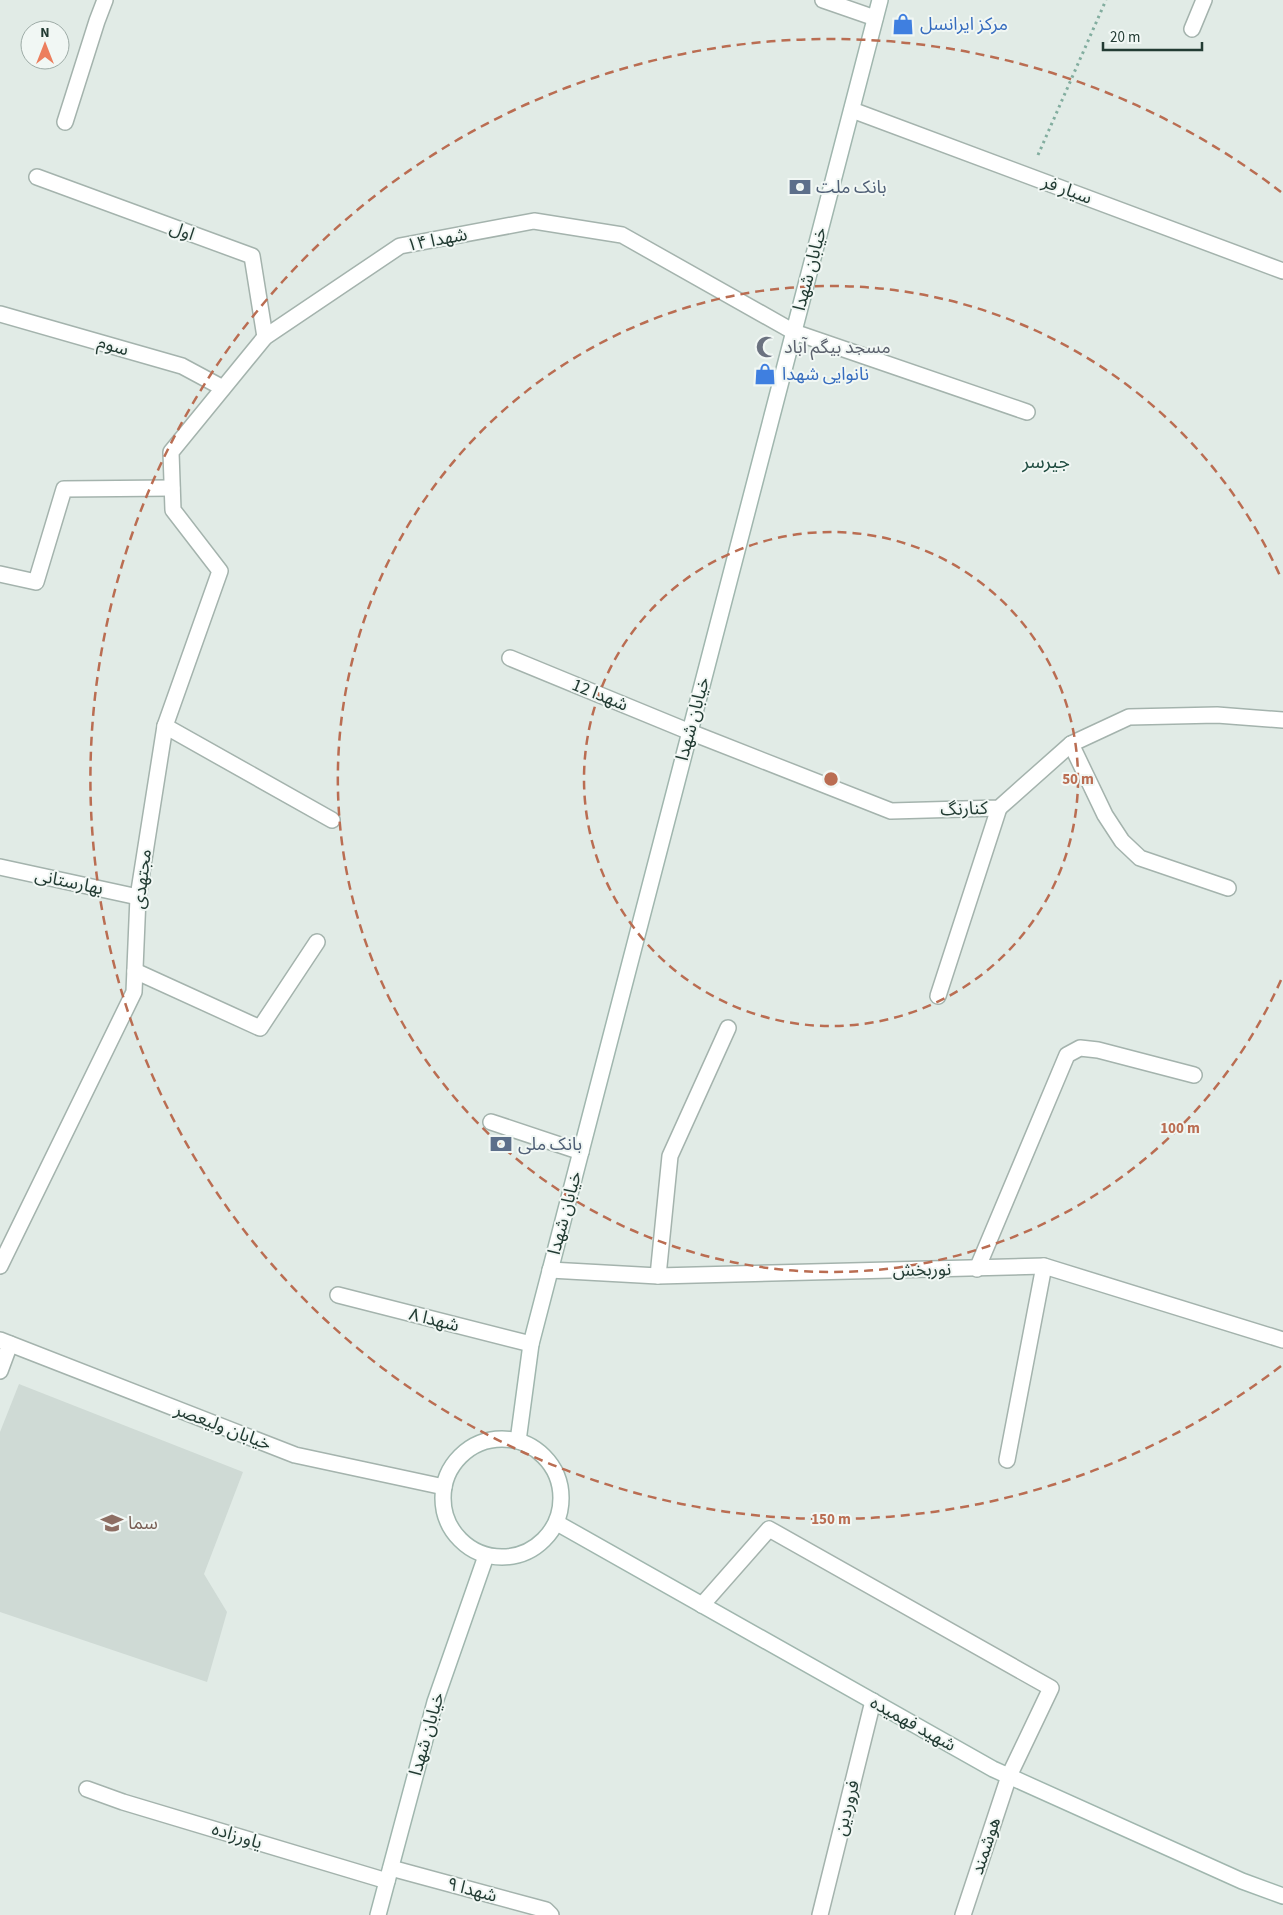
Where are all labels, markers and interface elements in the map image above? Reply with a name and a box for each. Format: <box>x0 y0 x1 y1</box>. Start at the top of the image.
shop icon: مرکز ایرانسل <box>890 11 916 37</box>
place label: مرکز ایرانسل <box>920 12 1008 37</box>
north arrow <box>20 20 70 70</box>
scale bar <box>1103 20 1202 52</box>
text: N <box>40 23 50 43</box>
text: 20 m <box>1110 27 1140 48</box>
street label: سیار فر <box>1038 169 1095 211</box>
bank icon: بانک ملت <box>787 174 813 200</box>
place label: بانک ملت <box>816 175 887 200</box>
street label: اول <box>166 215 198 247</box>
street label: شهدا ۱۴ <box>405 222 469 258</box>
street label: خیابان شهدا <box>787 224 833 314</box>
street label: سوم <box>94 330 132 363</box>
mosque icon: مسجد بیگم آباد <box>754 334 780 360</box>
place label: مسجد بیگم آباد <box>784 335 891 360</box>
shop icon: نانوایی شهدا <box>752 361 778 387</box>
place label: نانوایی شهدا <box>782 362 869 387</box>
district label: جیرسر <box>1021 449 1070 476</box>
street label: شهدا 12 <box>568 672 632 718</box>
street label: خیابان شهدا <box>670 674 716 764</box>
text: 50 m <box>1062 769 1094 790</box>
centre of rings <box>822 770 840 788</box>
street label: کنارنگ <box>940 796 989 822</box>
street label: مجتهدی <box>126 848 158 910</box>
street label: بهارستانی <box>32 863 106 901</box>
text: 100 m <box>1160 1118 1200 1139</box>
bank icon: بانک ملی <box>488 1131 514 1157</box>
place label: بانک ملی <box>518 1132 582 1157</box>
street label: خیابان شهدا <box>542 1168 588 1258</box>
street label: نوربخش <box>893 1257 951 1283</box>
street label: شهدا ۸ <box>406 1302 462 1338</box>
street label: خیابان ولیعصر <box>170 1397 275 1457</box>
text: 150 m <box>811 1509 851 1530</box>
school or university icon: سما <box>99 1510 125 1536</box>
place label: سما <box>128 1511 158 1536</box>
street label: خیابان شهدا <box>403 1689 451 1779</box>
street label: شهید فهمیده <box>866 1690 960 1758</box>
street label: فروردین <box>828 1778 866 1838</box>
street label: هوشمند <box>965 1814 1007 1878</box>
street label: یاورزاده <box>209 1817 265 1855</box>
street label: شهدا ۹ <box>444 1871 500 1909</box>

